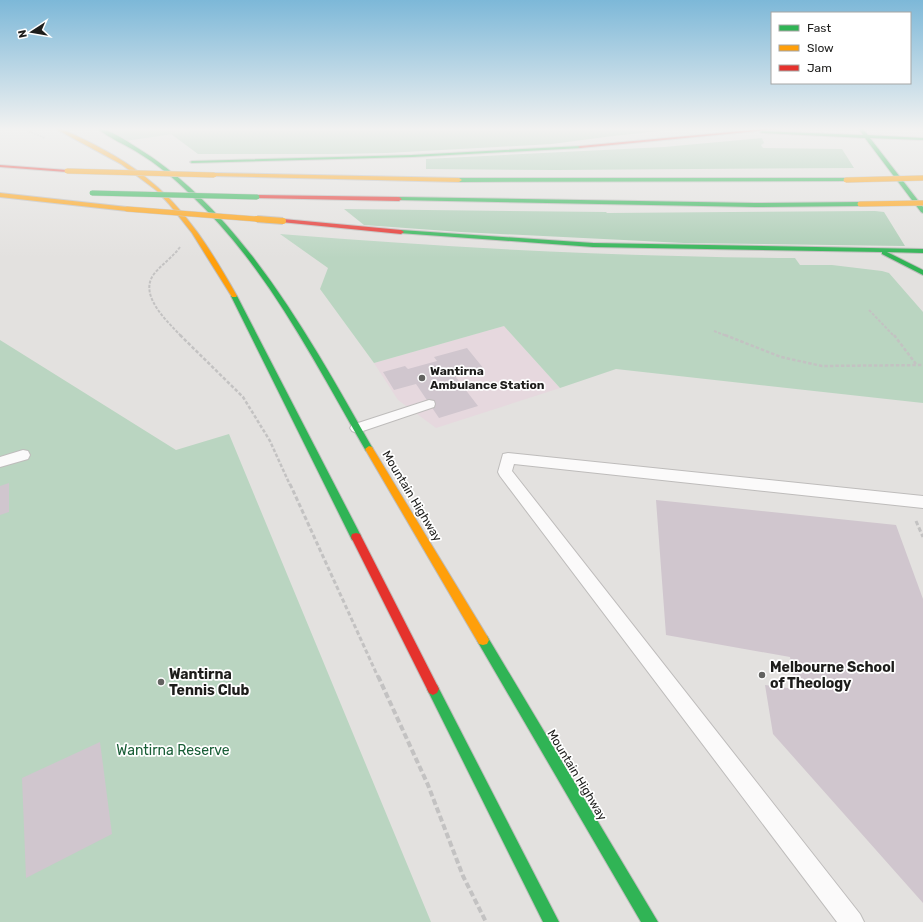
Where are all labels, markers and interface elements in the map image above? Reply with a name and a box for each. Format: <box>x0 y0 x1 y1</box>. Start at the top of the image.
north arrow <box>12 12 52 52</box>
legend <box>771 12 911 84</box>
text: Fast <box>807 21 831 35</box>
text: N <box>16 29 30 39</box>
text: Slow <box>807 41 834 55</box>
text: Jam <box>807 61 832 75</box>
place label: Wantirna Ambulance Station <box>430 364 545 392</box>
marker: Wantirna Ambulance Station <box>417 373 427 383</box>
street label: Mountain Highway <box>379 448 445 544</box>
place label: Melbourne School of Theology <box>770 659 895 692</box>
place label: Wantirna Tennis Club <box>169 666 249 699</box>
marker: Melbourne School of Theology <box>757 670 767 680</box>
marker: Wantirna Tennis Club <box>156 677 166 687</box>
street label: Mountain Highway <box>544 727 610 823</box>
park label: Wantirna Reserve <box>116 742 230 759</box>

